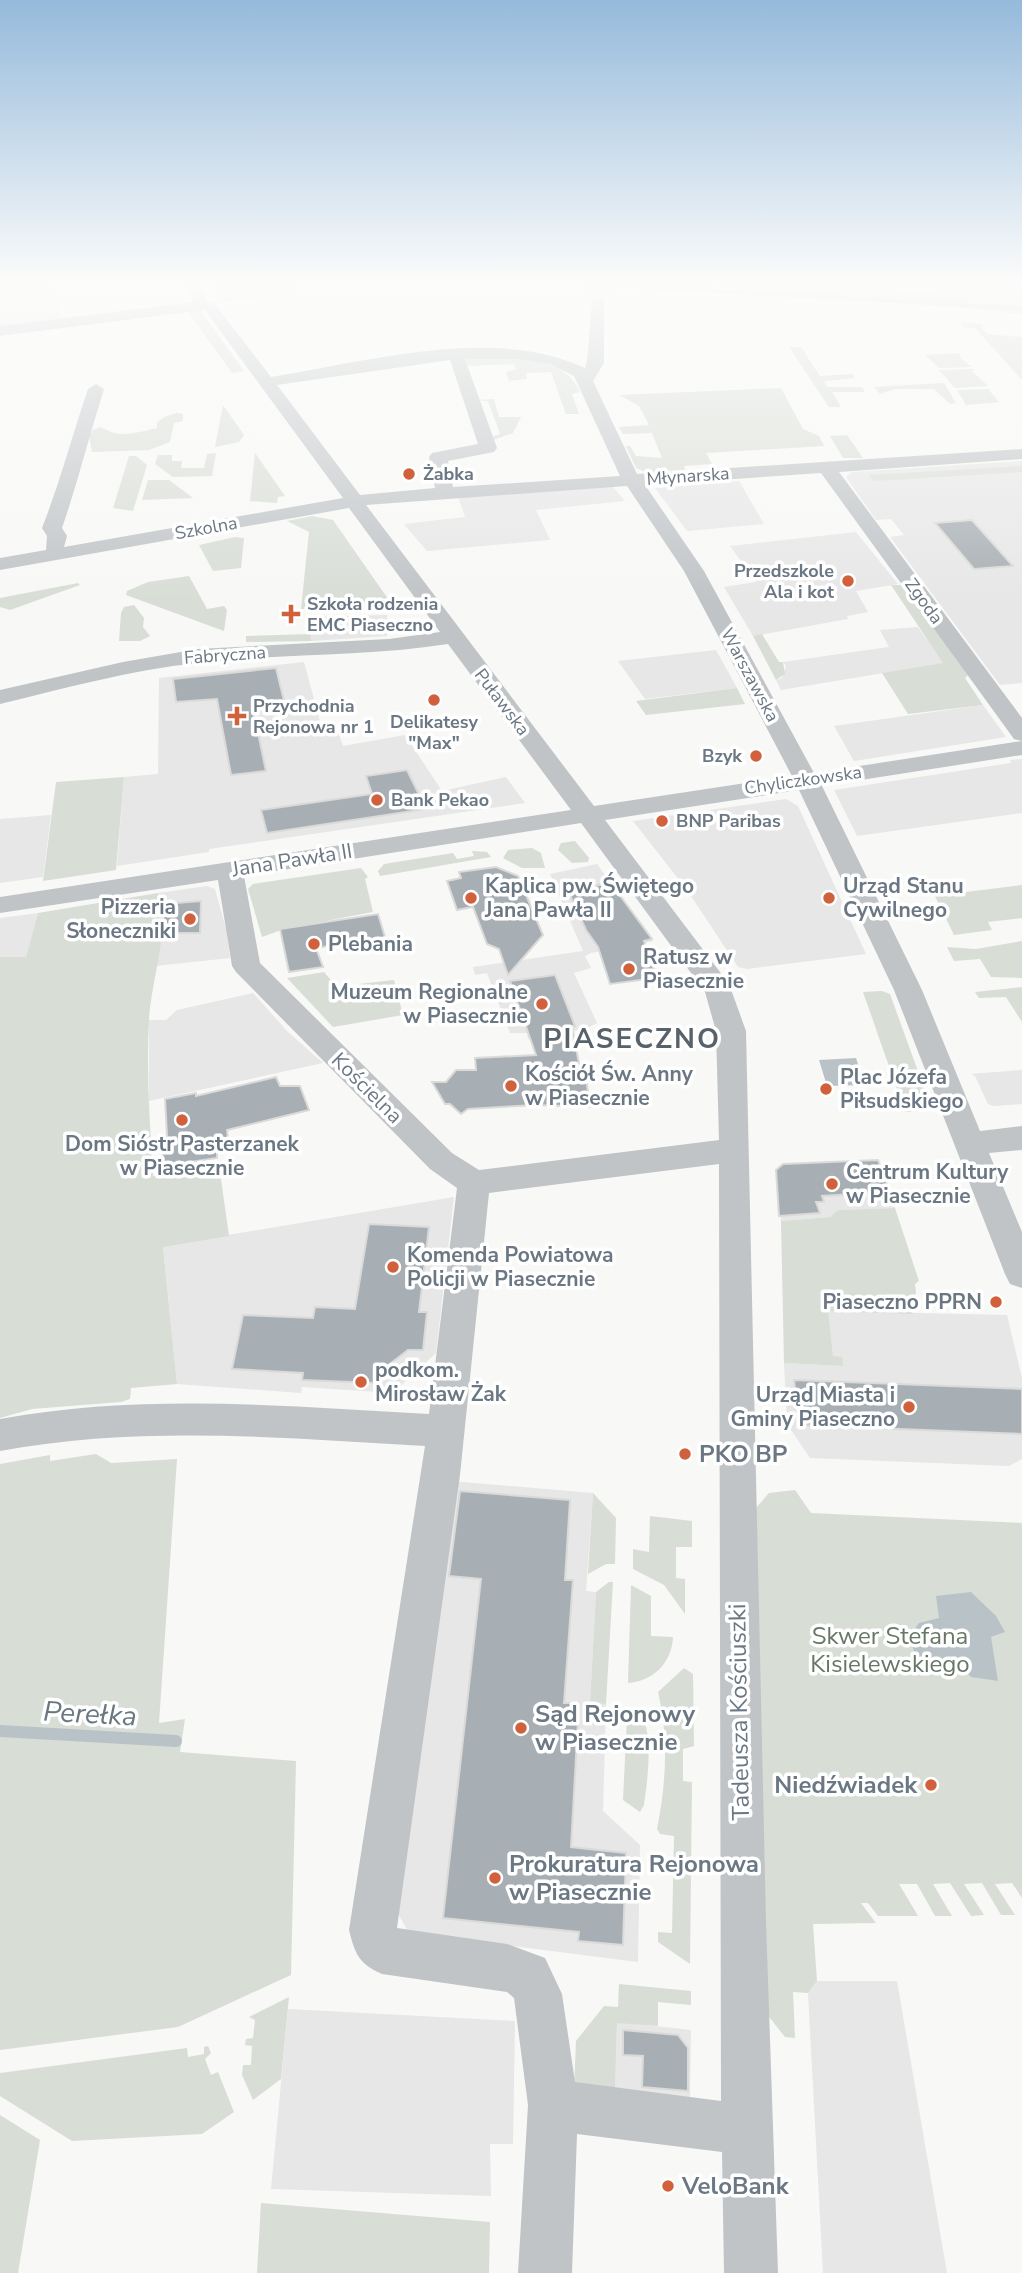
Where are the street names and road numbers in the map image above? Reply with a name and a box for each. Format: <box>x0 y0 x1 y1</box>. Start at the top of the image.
street label: Młynarska <box>646 461 730 491</box>
street label: Szkolna <box>173 511 239 545</box>
street label: Zgoda <box>899 573 949 629</box>
street label: Warszawska <box>715 624 785 726</box>
street label: Fabryczna <box>183 640 267 670</box>
street label: Puławska <box>469 664 535 740</box>
street label: Chyliczkowska <box>743 760 863 800</box>
street label: Jana Pawła II <box>229 837 354 883</box>
street label: Kościelna <box>325 1046 409 1130</box>
street label: Tadeusza Kościuszki <box>721 1603 757 1821</box>

